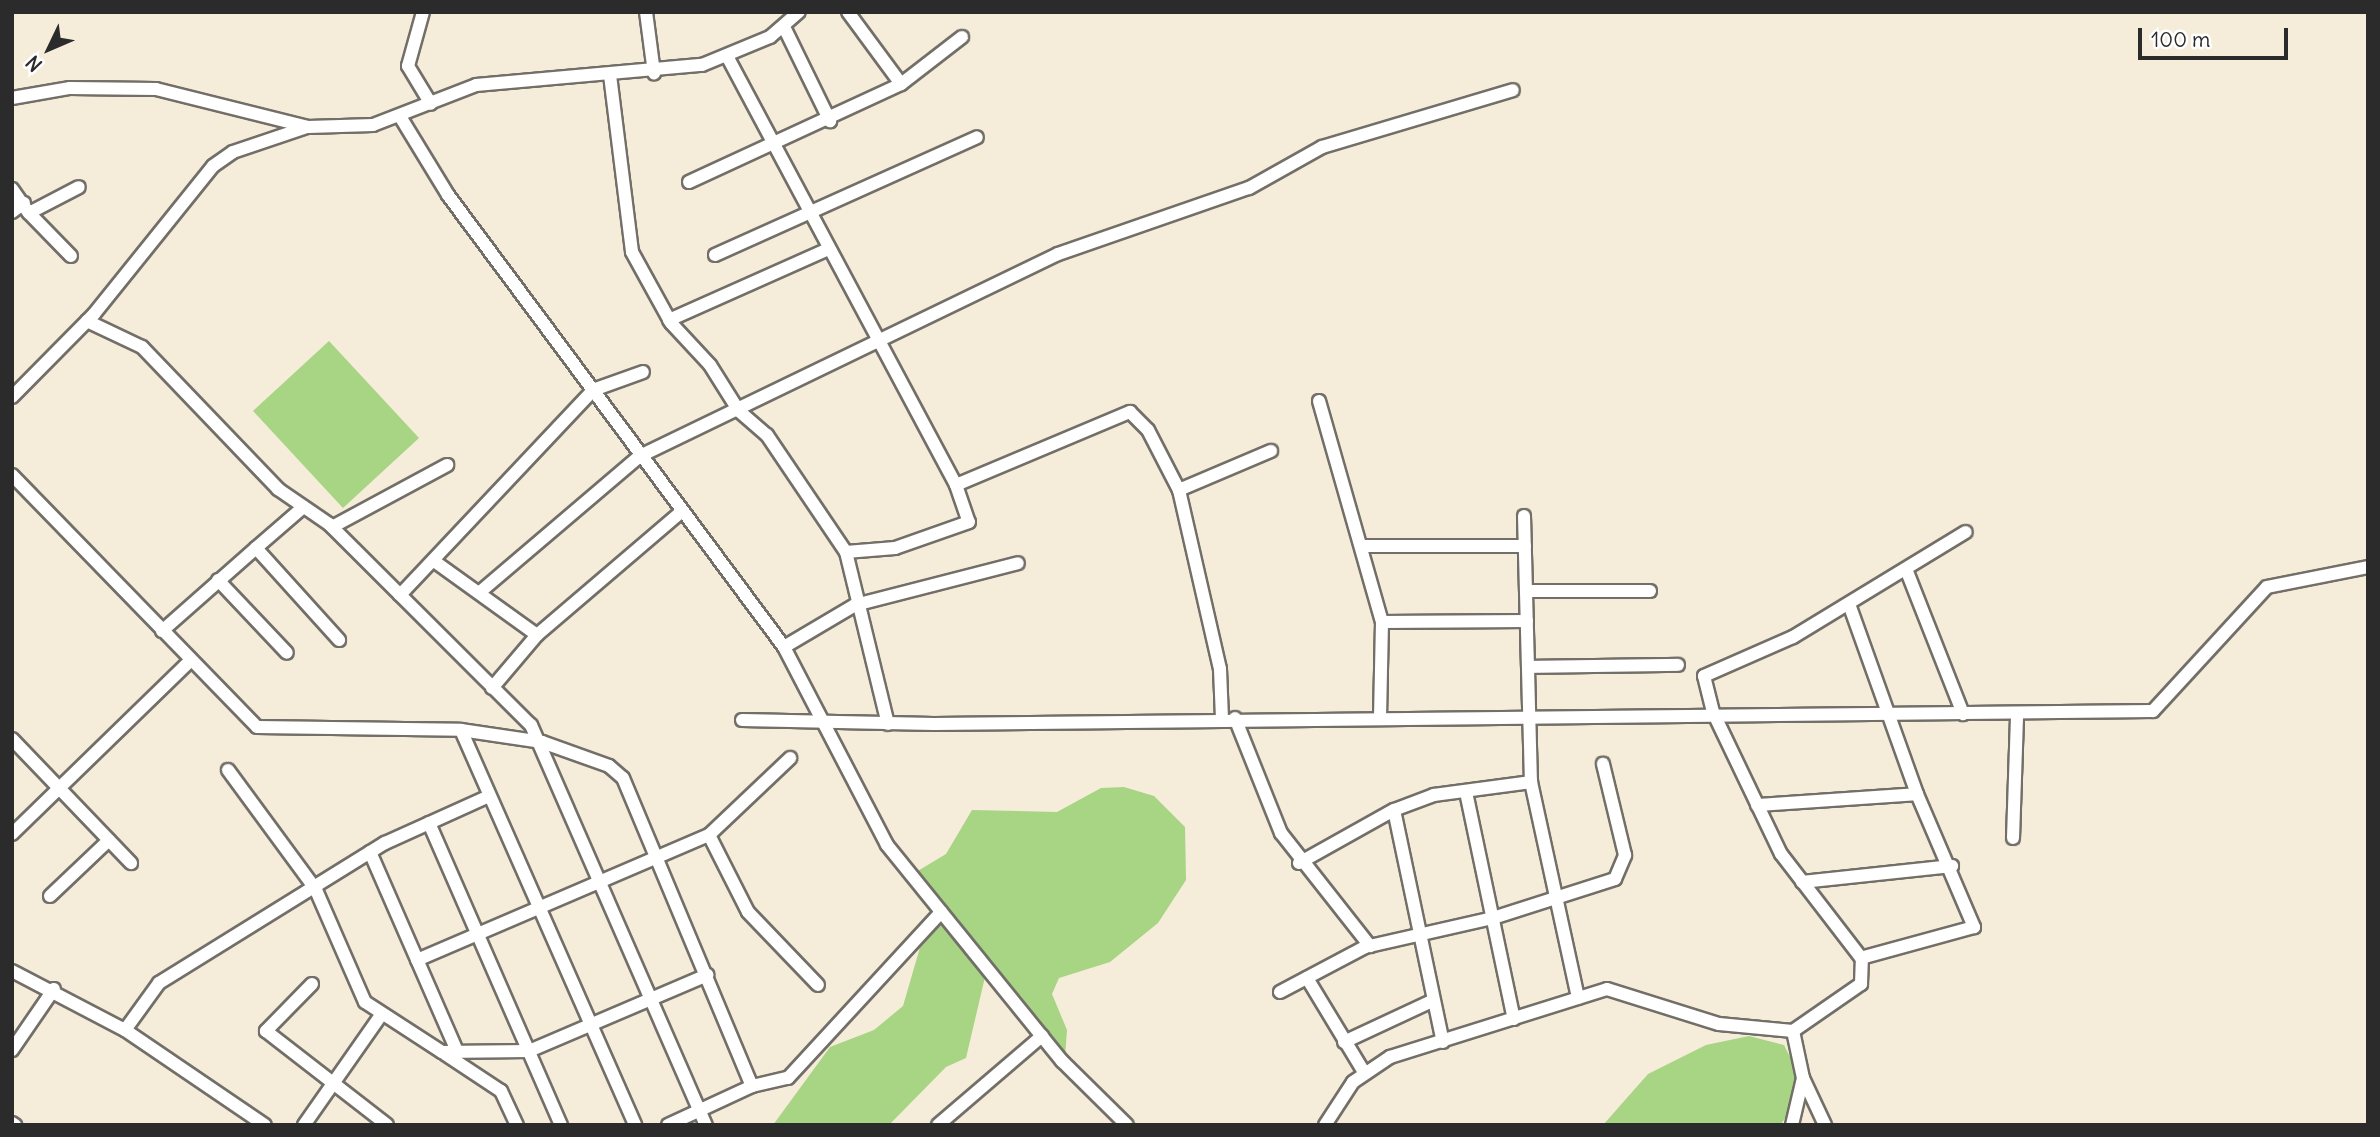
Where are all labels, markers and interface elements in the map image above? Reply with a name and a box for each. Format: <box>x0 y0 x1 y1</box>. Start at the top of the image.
north arrow <box>14 14 84 84</box>
scale bar <box>2142 14 2292 58</box>
text: 100 m <box>2151 26 2210 53</box>
text: N <box>21 51 47 77</box>

